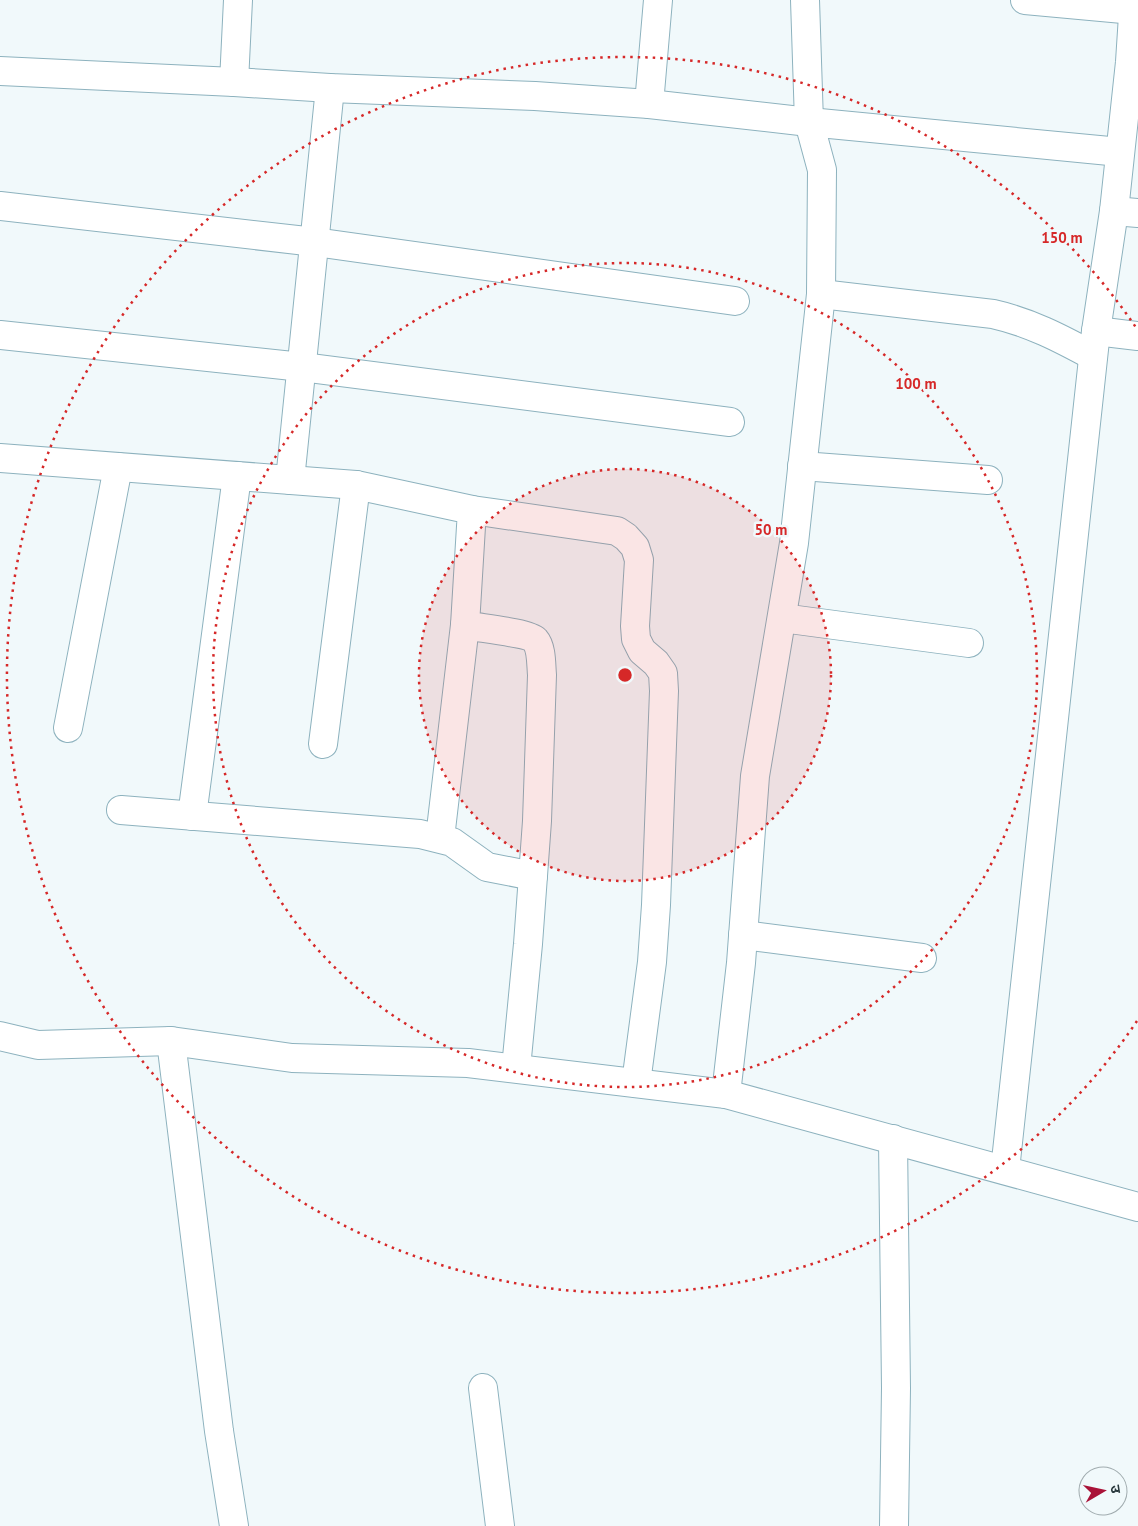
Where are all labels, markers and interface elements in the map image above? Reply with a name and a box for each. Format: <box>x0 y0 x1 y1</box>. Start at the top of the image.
text: 150 m <box>1041 228 1083 247</box>
text: 100 m <box>895 374 937 393</box>
text: 50 m <box>755 520 787 539</box>
centre of rings <box>616 666 634 684</box>
north arrow <box>1078 1466 1128 1516</box>
text: उ <box>1106 1484 1125 1495</box>

